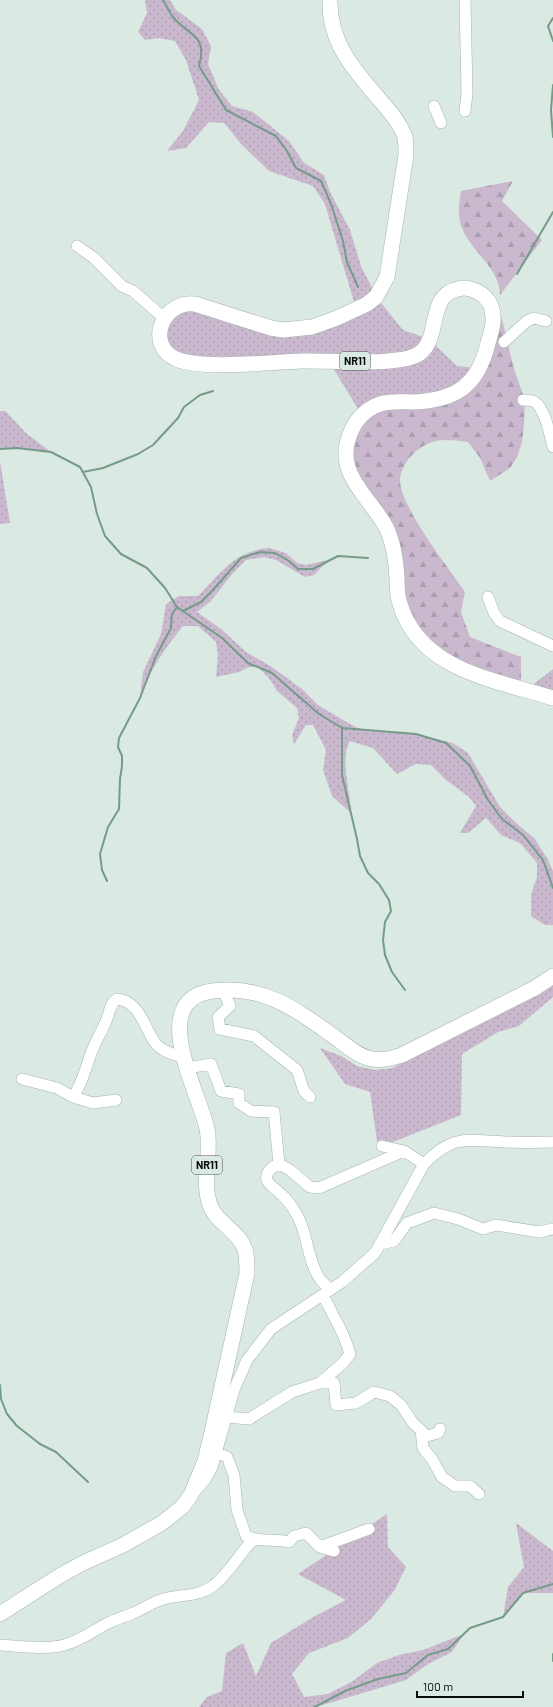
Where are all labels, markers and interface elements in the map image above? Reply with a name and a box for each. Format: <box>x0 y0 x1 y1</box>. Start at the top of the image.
road number: NR11 <box>340 352 370 370</box>
road number: NR11 <box>192 1156 222 1174</box>
scale bar <box>417 1673 523 1699</box>
text: 100 m <box>423 1679 453 1693</box>

